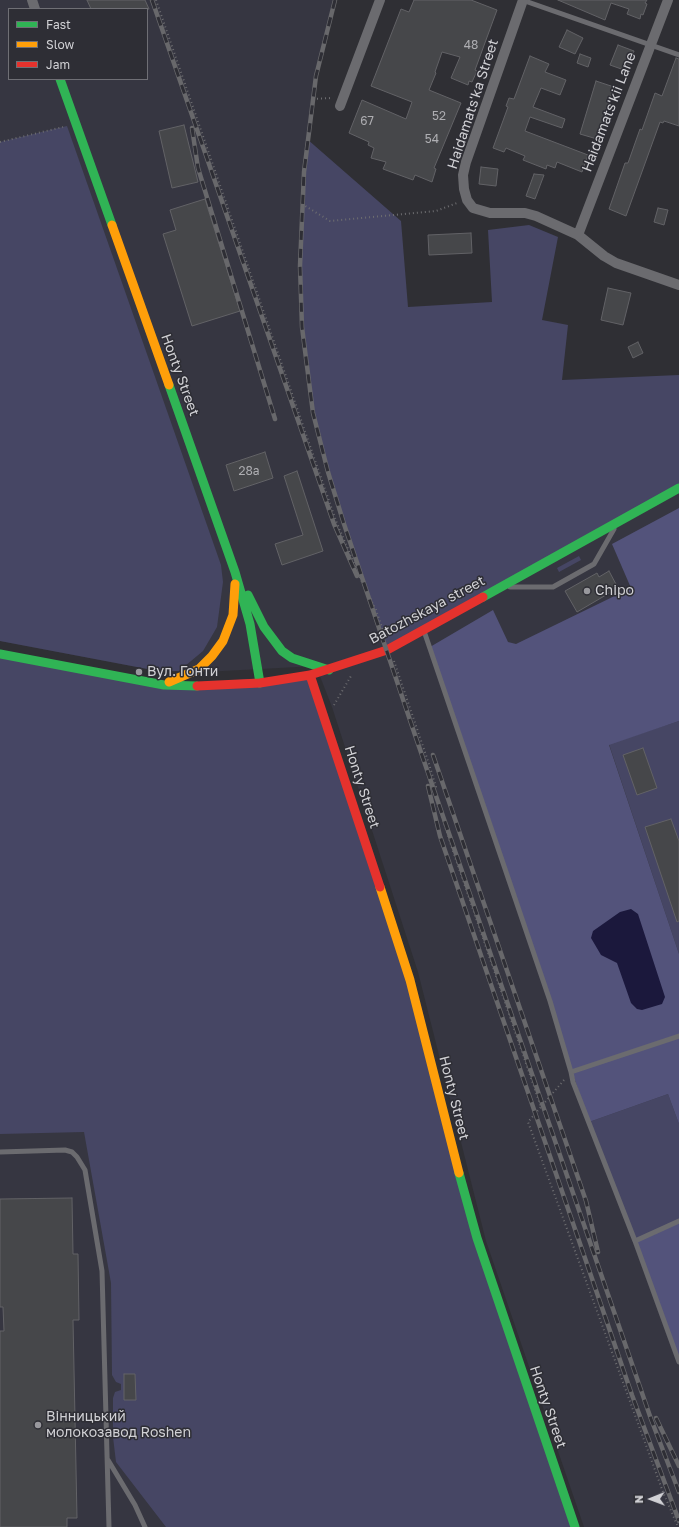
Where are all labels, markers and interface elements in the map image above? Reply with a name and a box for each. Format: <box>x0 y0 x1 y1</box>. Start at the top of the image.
legend <box>8 8 148 80</box>
text: Fast <box>46 17 71 32</box>
text: Slow <box>46 37 74 52</box>
street label: Haidamats'ka Street <box>444 37 502 171</box>
house number: 48 <box>464 38 478 52</box>
street label: Haidamats'kii Lane <box>578 50 640 174</box>
text: Jam <box>46 57 70 72</box>
house number: 52 <box>432 109 446 123</box>
house number: 67 <box>360 114 374 128</box>
house number: 54 <box>425 132 439 146</box>
street label: Honty Street <box>157 332 203 418</box>
house number: 28а <box>238 464 260 478</box>
street label: Batozhskaya street <box>366 572 488 648</box>
place label: Chipo <box>595 583 634 599</box>
marker: Chipo <box>582 586 592 596</box>
place label: Вул. Гонти <box>147 664 218 680</box>
marker: Вул. Гонти <box>134 667 144 677</box>
street label: Honty Street <box>341 743 383 831</box>
street label: Honty Street <box>435 1054 473 1142</box>
street label: Honty Street <box>526 1364 570 1450</box>
place label: Вінницький молокозавод Roshen <box>46 1409 191 1442</box>
marker: Вінницький молокозавод Roshen <box>33 1420 43 1430</box>
north arrow <box>631 1479 671 1519</box>
text: N <box>632 1495 645 1504</box>

